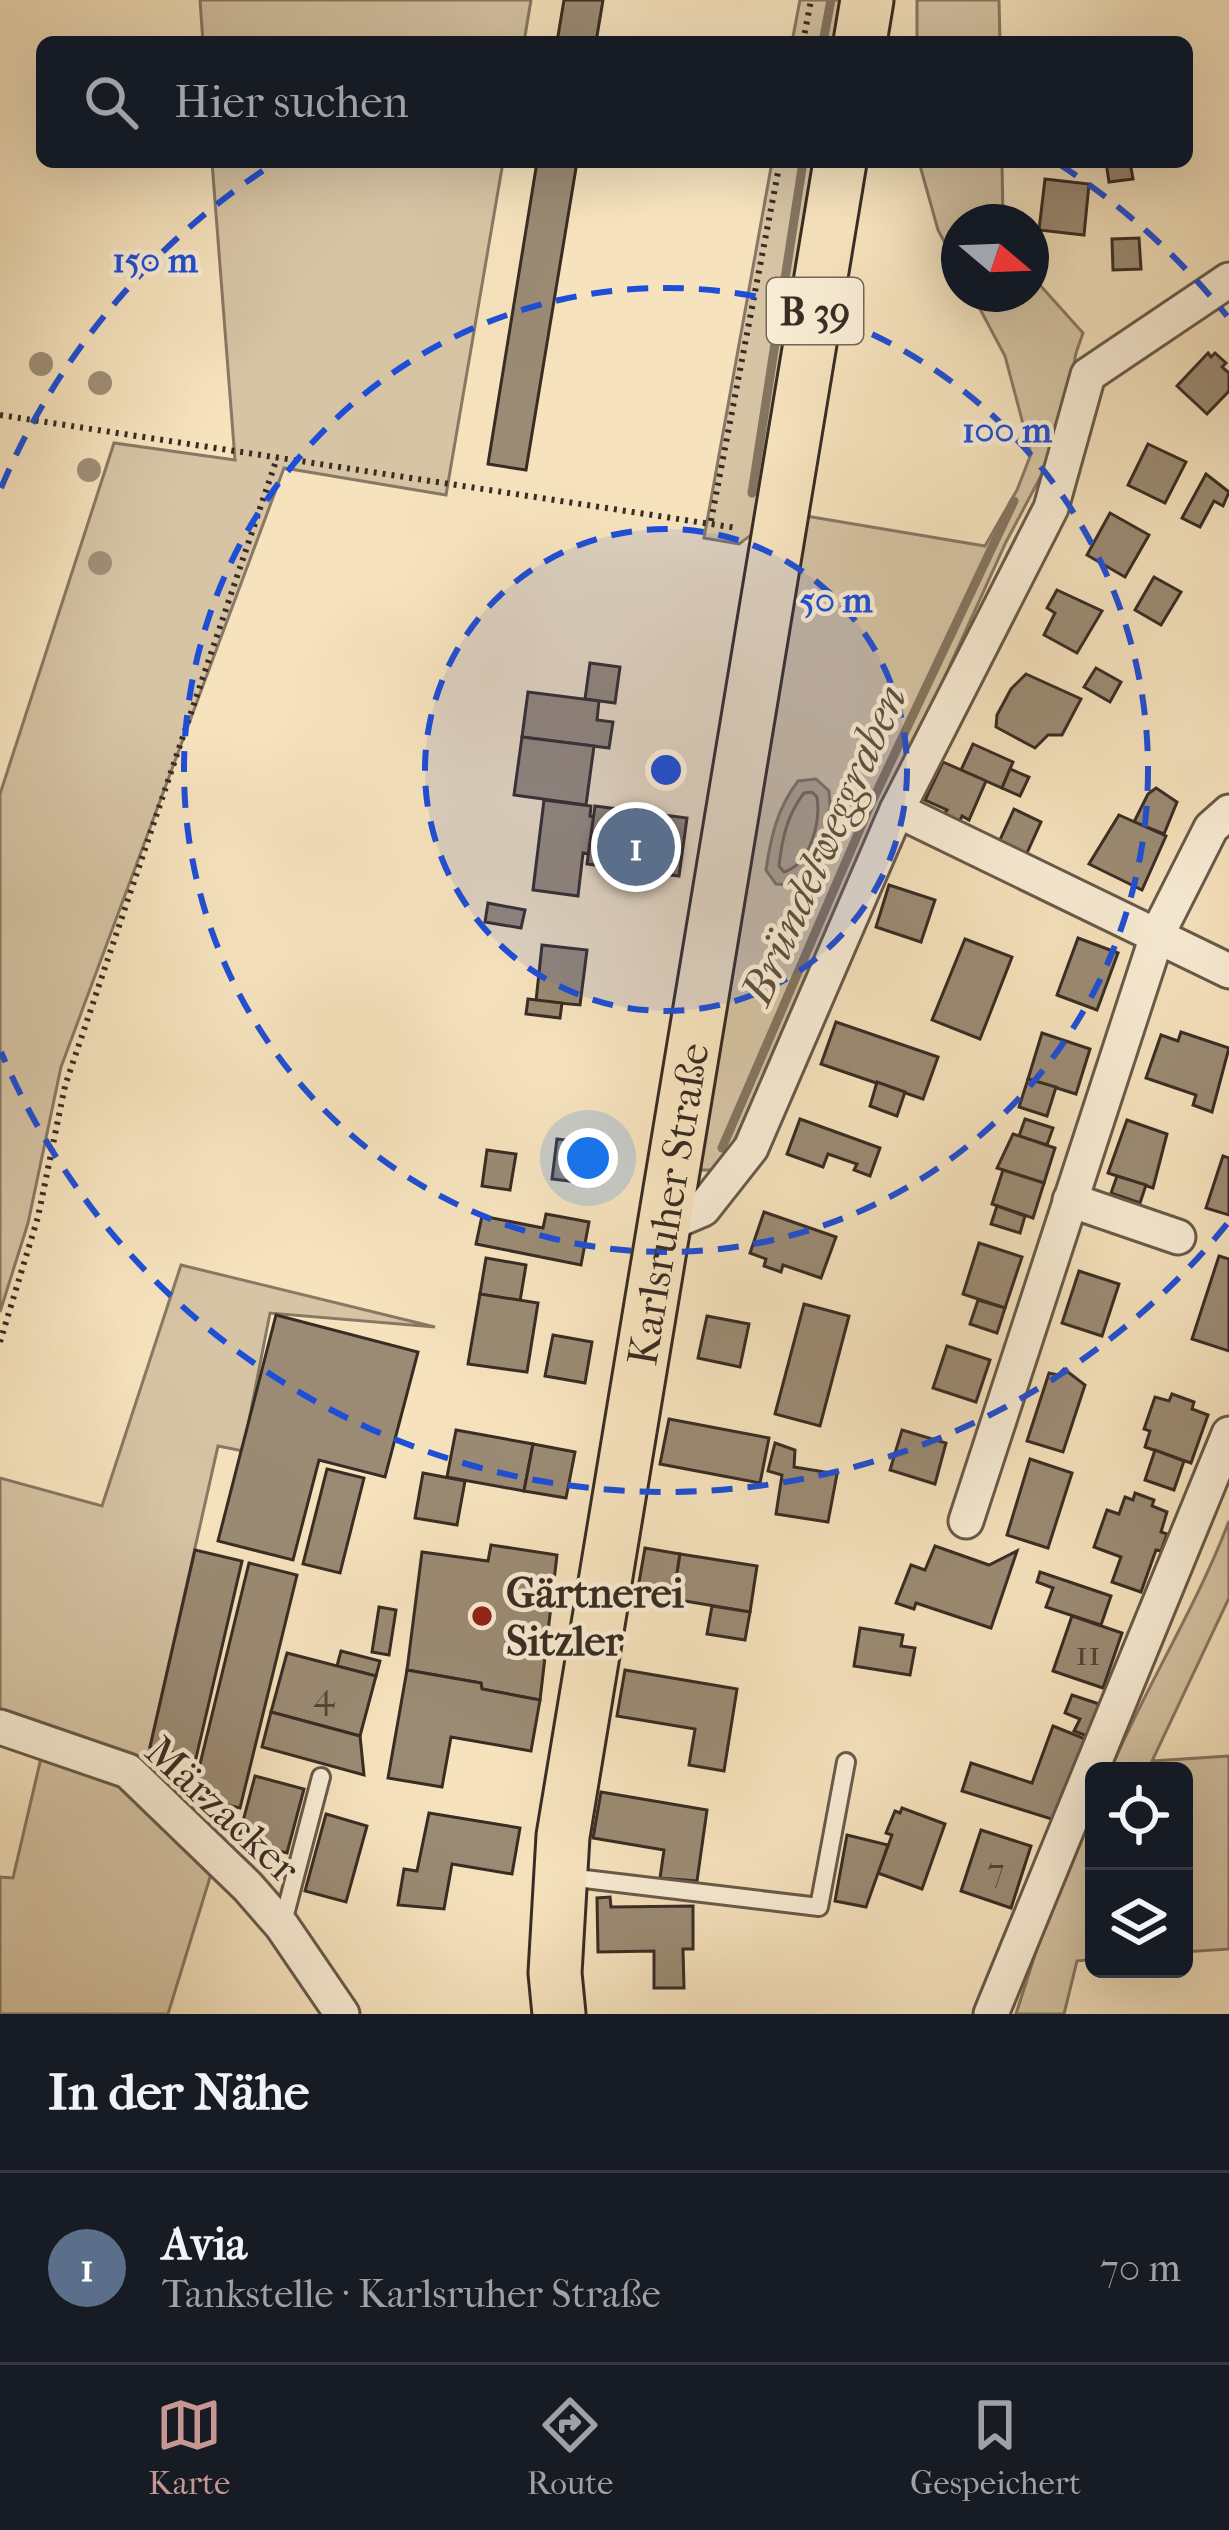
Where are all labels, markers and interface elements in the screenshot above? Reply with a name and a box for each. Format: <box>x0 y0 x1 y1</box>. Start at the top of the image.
search box <box>36 36 1193 168</box>
icon: search <box>78 69 144 135</box>
text: Hier suchen <box>174 76 409 129</box>
north arrow <box>941 204 1049 312</box>
text: 150 m <box>112 239 199 281</box>
road number: B 39 <box>767 278 863 344</box>
text: 100 m <box>962 409 1053 451</box>
text: 50 m <box>800 579 874 621</box>
water label: Bründelweggraben <box>729 677 918 1015</box>
centre of rings <box>645 749 687 791</box>
pin: 1 <box>597 802 675 892</box>
street label: Karlsruher Straße <box>618 1040 720 1369</box>
your location <box>558 1128 618 1188</box>
place label: Gärtnerei Sitzler <box>506 1569 685 1666</box>
marker: Gärtnerei Sitzler <box>469 1603 495 1629</box>
house number: 11 <box>1075 1632 1101 1674</box>
house number: 4 <box>313 1674 335 1716</box>
street label: Märzacker <box>135 1727 309 1893</box>
map controls <box>1085 1762 1193 1978</box>
button: locate <box>1085 1762 1193 1870</box>
house number: 7 <box>987 1849 1005 1891</box>
button: layers <box>1085 1870 1193 1978</box>
text: In der Nähe <box>48 2062 309 2122</box>
text: Avia <box>162 2218 247 2271</box>
text: 1 <box>80 2245 94 2291</box>
text: 70 m <box>1100 2245 1181 2291</box>
text: Tankstelle · Karlsruher Straße <box>162 2271 661 2317</box>
tab: Karte <box>148 2392 230 2503</box>
tab: Route <box>527 2392 613 2503</box>
tab: Gespeichert <box>910 2392 1081 2503</box>

